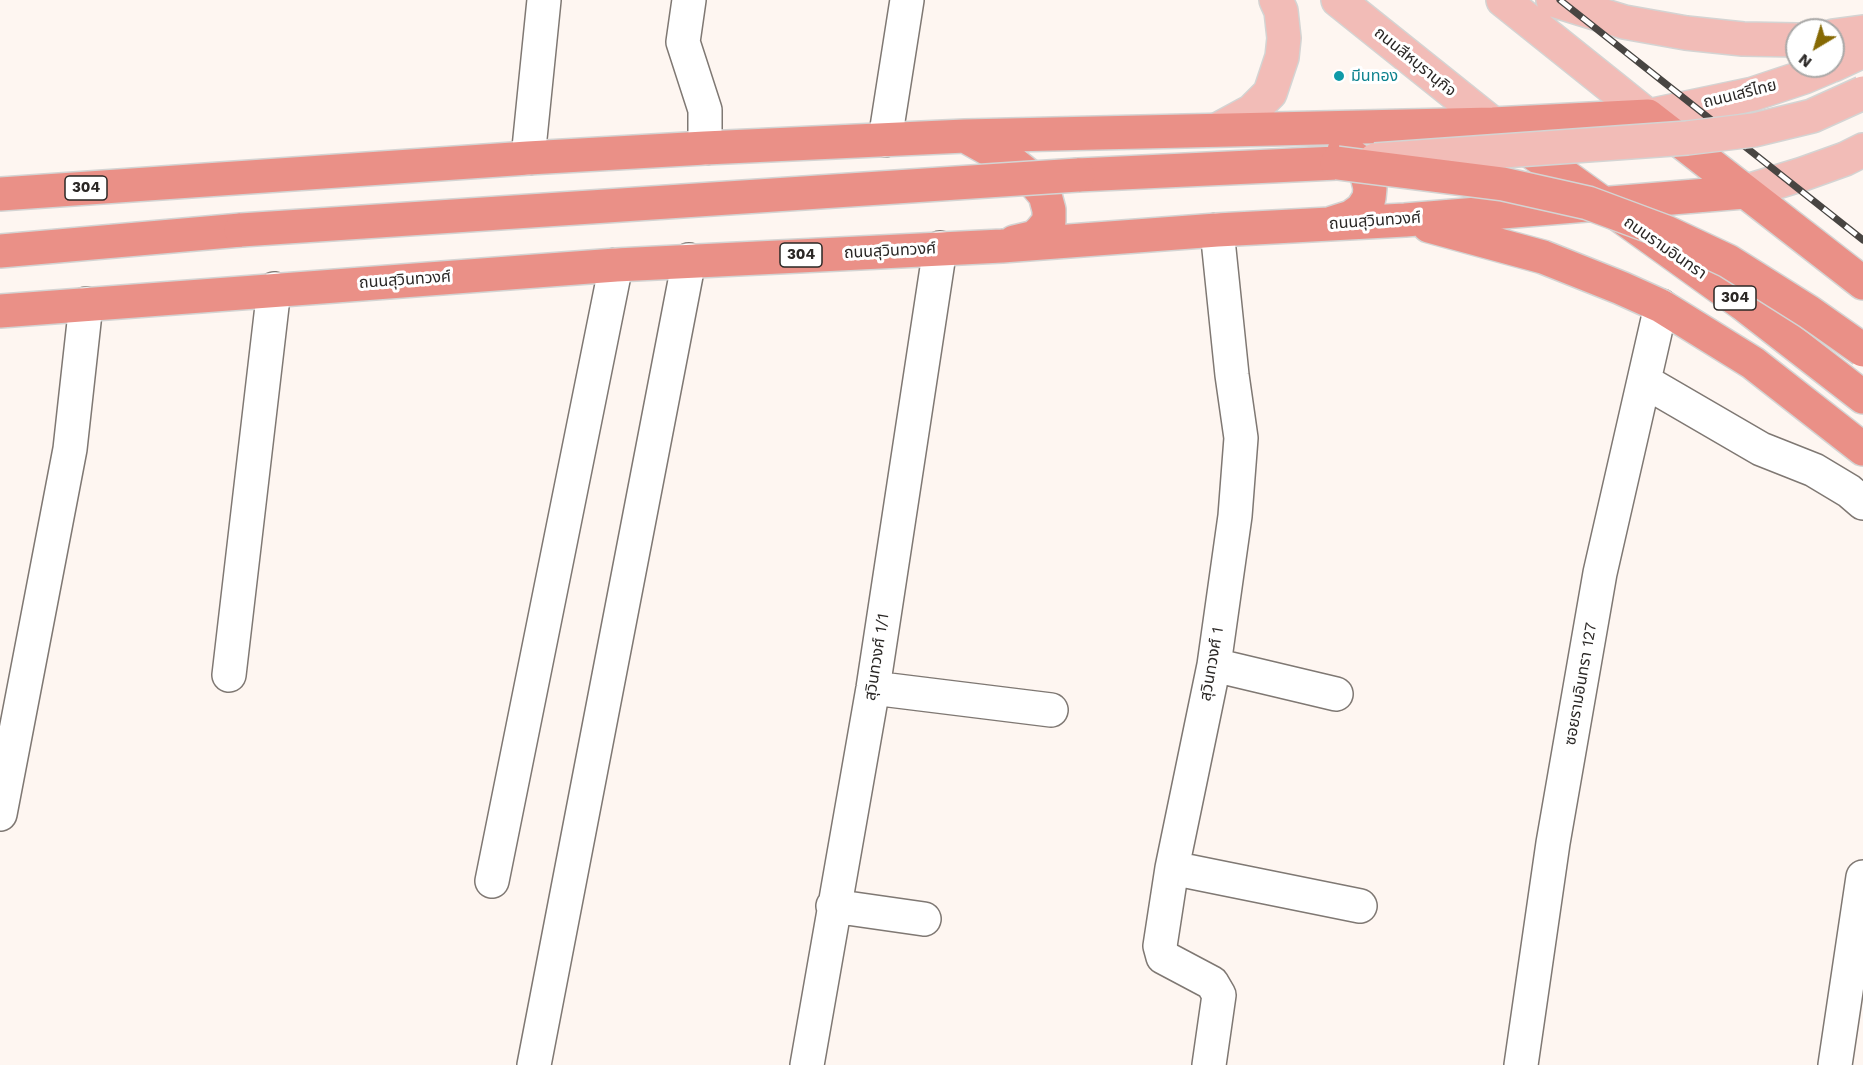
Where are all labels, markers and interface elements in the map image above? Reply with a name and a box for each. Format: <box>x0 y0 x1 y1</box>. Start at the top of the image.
north arrow <box>1785 18 1845 78</box>
street label: ถนนสีหบุรานุกิจ <box>1370 23 1460 101</box>
text: N <box>1794 50 1815 72</box>
place label: มีนทอง <box>1351 66 1398 86</box>
marker: มีนทอง <box>1332 69 1346 83</box>
street label: ถนนเสรีไทย <box>1701 76 1779 112</box>
road number: 304 <box>65 176 107 200</box>
street label: ถนนสุวินทวงศ์ <box>1328 208 1422 234</box>
street label: ถนนรามอินทรา <box>1620 212 1710 284</box>
street label: ถนนสุวินทวงศ์ <box>843 239 937 263</box>
road number: 304 <box>780 243 822 267</box>
street label: ถนนสุวินทวงศ์ <box>358 267 452 293</box>
road number: 304 <box>1714 286 1756 310</box>
street label: สุวินทวงศ์ 1/1 <box>861 612 893 702</box>
street label: ซอยรามอินทรา 127 <box>1561 621 1601 747</box>
street label: สุวินทวงศ์ 1 <box>1196 626 1228 702</box>

